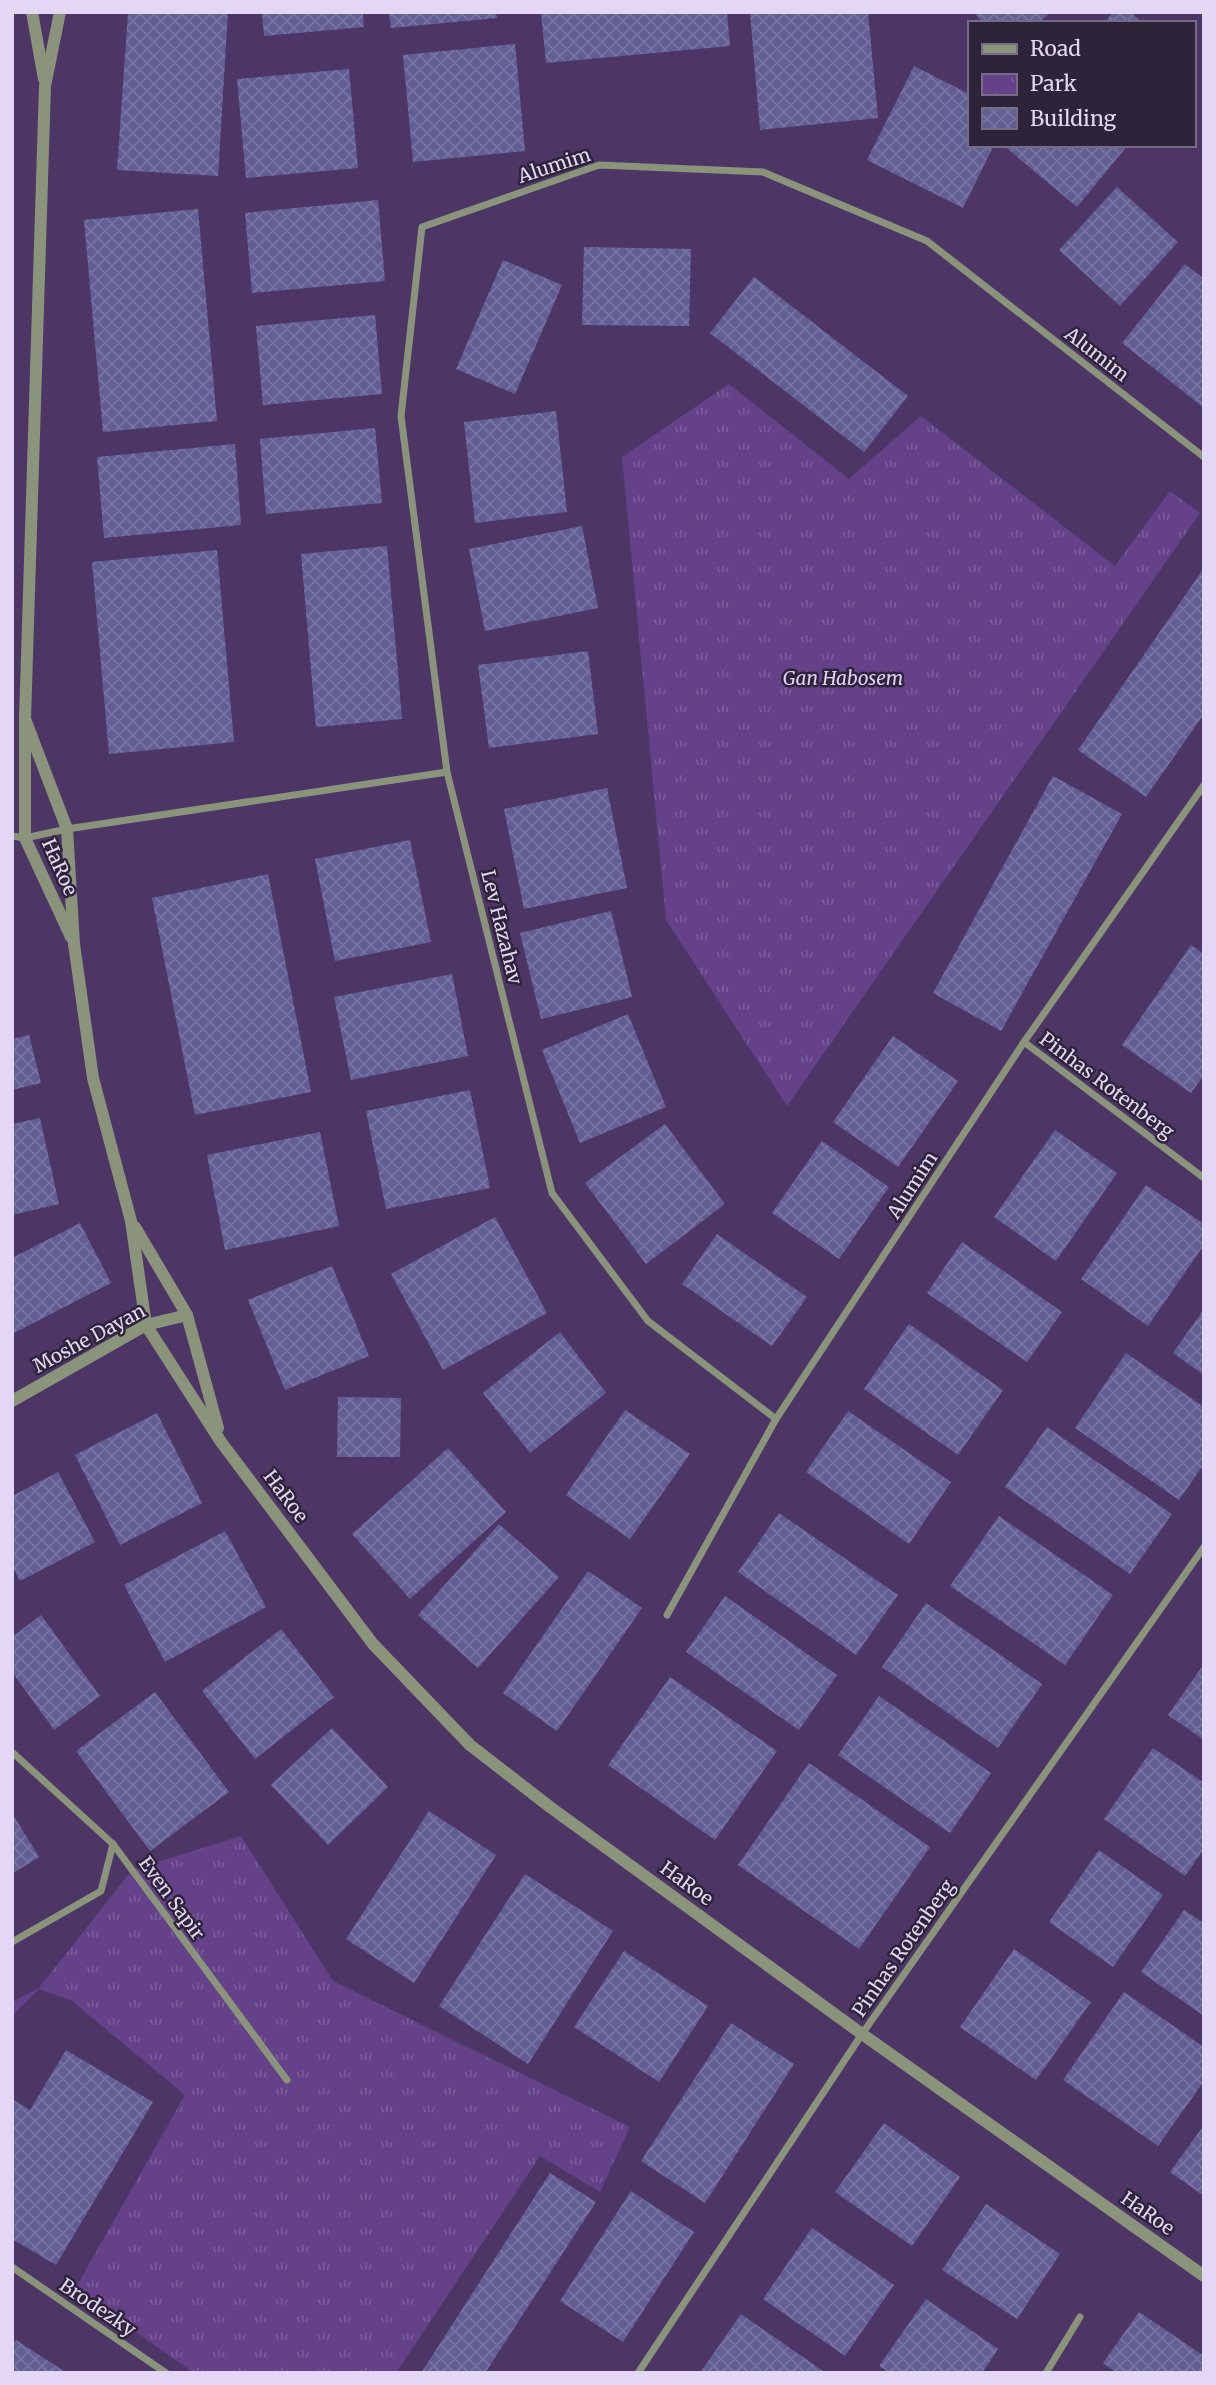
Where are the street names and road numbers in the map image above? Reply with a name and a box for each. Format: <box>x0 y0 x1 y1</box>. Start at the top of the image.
street label: Alumim <box>514 142 594 188</box>
street label: Alumim <box>1059 321 1134 387</box>
street label: HaRoe <box>37 835 83 899</box>
street label: Lev Hazahav <box>476 867 528 987</box>
street label: Pinhas Rotenberg <box>1035 1027 1179 1144</box>
street label: Alumim <box>881 1147 943 1224</box>
street label: Moshe Dayan <box>29 1298 150 1378</box>
street label: HaRoe <box>258 1465 314 1527</box>
street label: Even Sapir <box>134 1852 211 1945</box>
street label: HaRoe <box>656 1856 718 1910</box>
street label: Pinhas Rotenberg <box>847 1874 960 2021</box>
street label: HaRoe <box>1117 2186 1179 2240</box>
street label: Brodezky <box>55 2273 141 2341</box>

